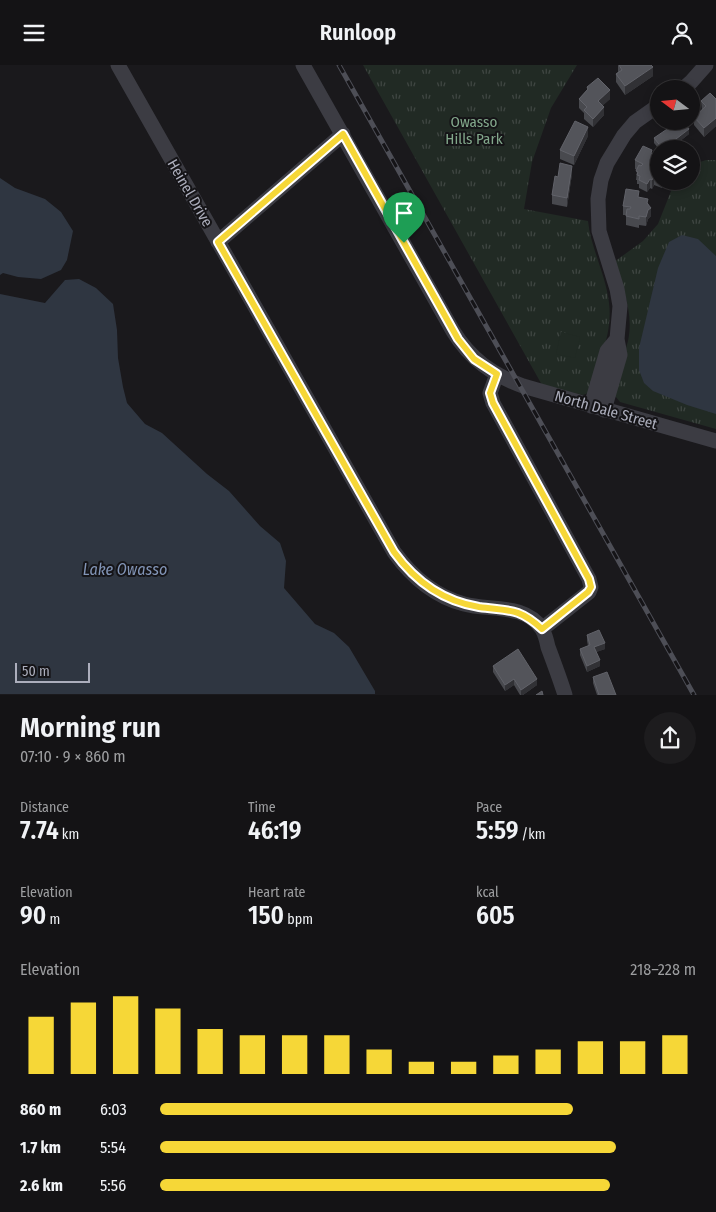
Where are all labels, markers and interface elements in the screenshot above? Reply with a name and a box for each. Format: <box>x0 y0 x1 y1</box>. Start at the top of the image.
icon: menu <box>20 19 48 47</box>
text: Runloop <box>320 19 396 46</box>
icon: person <box>668 19 696 47</box>
north arrow <box>650 80 700 130</box>
map controls <box>650 80 700 190</box>
park label: Owasso Hills Park <box>445 113 503 148</box>
button: layers <box>650 140 700 190</box>
street label: Heinel Drive <box>163 156 217 230</box>
pin <box>383 192 425 243</box>
icon: arrive <box>390 199 418 227</box>
street label: North Dale Street <box>553 387 660 433</box>
water label: Lake Owasso <box>83 560 167 579</box>
scale bar <box>15 659 90 683</box>
text: 50 m <box>22 663 50 680</box>
text: Morning run <box>20 711 161 744</box>
button: share <box>644 712 696 764</box>
text: 07:10 · 9 × 860 m <box>20 747 126 766</box>
text: Distance <box>20 799 69 816</box>
text: Time <box>248 799 276 816</box>
text: Pace <box>476 799 502 816</box>
text: 7.74 <box>20 816 59 846</box>
text: 46:19 <box>248 816 301 846</box>
text: 5:59 <box>476 816 518 846</box>
text: km <box>59 826 79 843</box>
text: /km <box>518 826 545 843</box>
text: Elevation <box>20 884 73 901</box>
text: Heart rate <box>248 884 305 901</box>
text: kcal <box>476 884 499 901</box>
text: 90 <box>20 901 46 931</box>
text: 150 <box>248 901 284 931</box>
text: 605 <box>476 901 514 931</box>
text: m <box>46 911 60 928</box>
text: bpm <box>284 911 313 928</box>
text: Elevation <box>20 960 80 979</box>
text: 218–228 m <box>630 960 696 979</box>
text: 860 m <box>20 1100 61 1119</box>
text: 6:03 <box>100 1100 127 1119</box>
text: 1.7 km <box>20 1138 61 1157</box>
text: 5:54 <box>100 1138 126 1157</box>
text: 2.6 km <box>20 1176 63 1195</box>
text: 5:56 <box>100 1176 126 1195</box>

